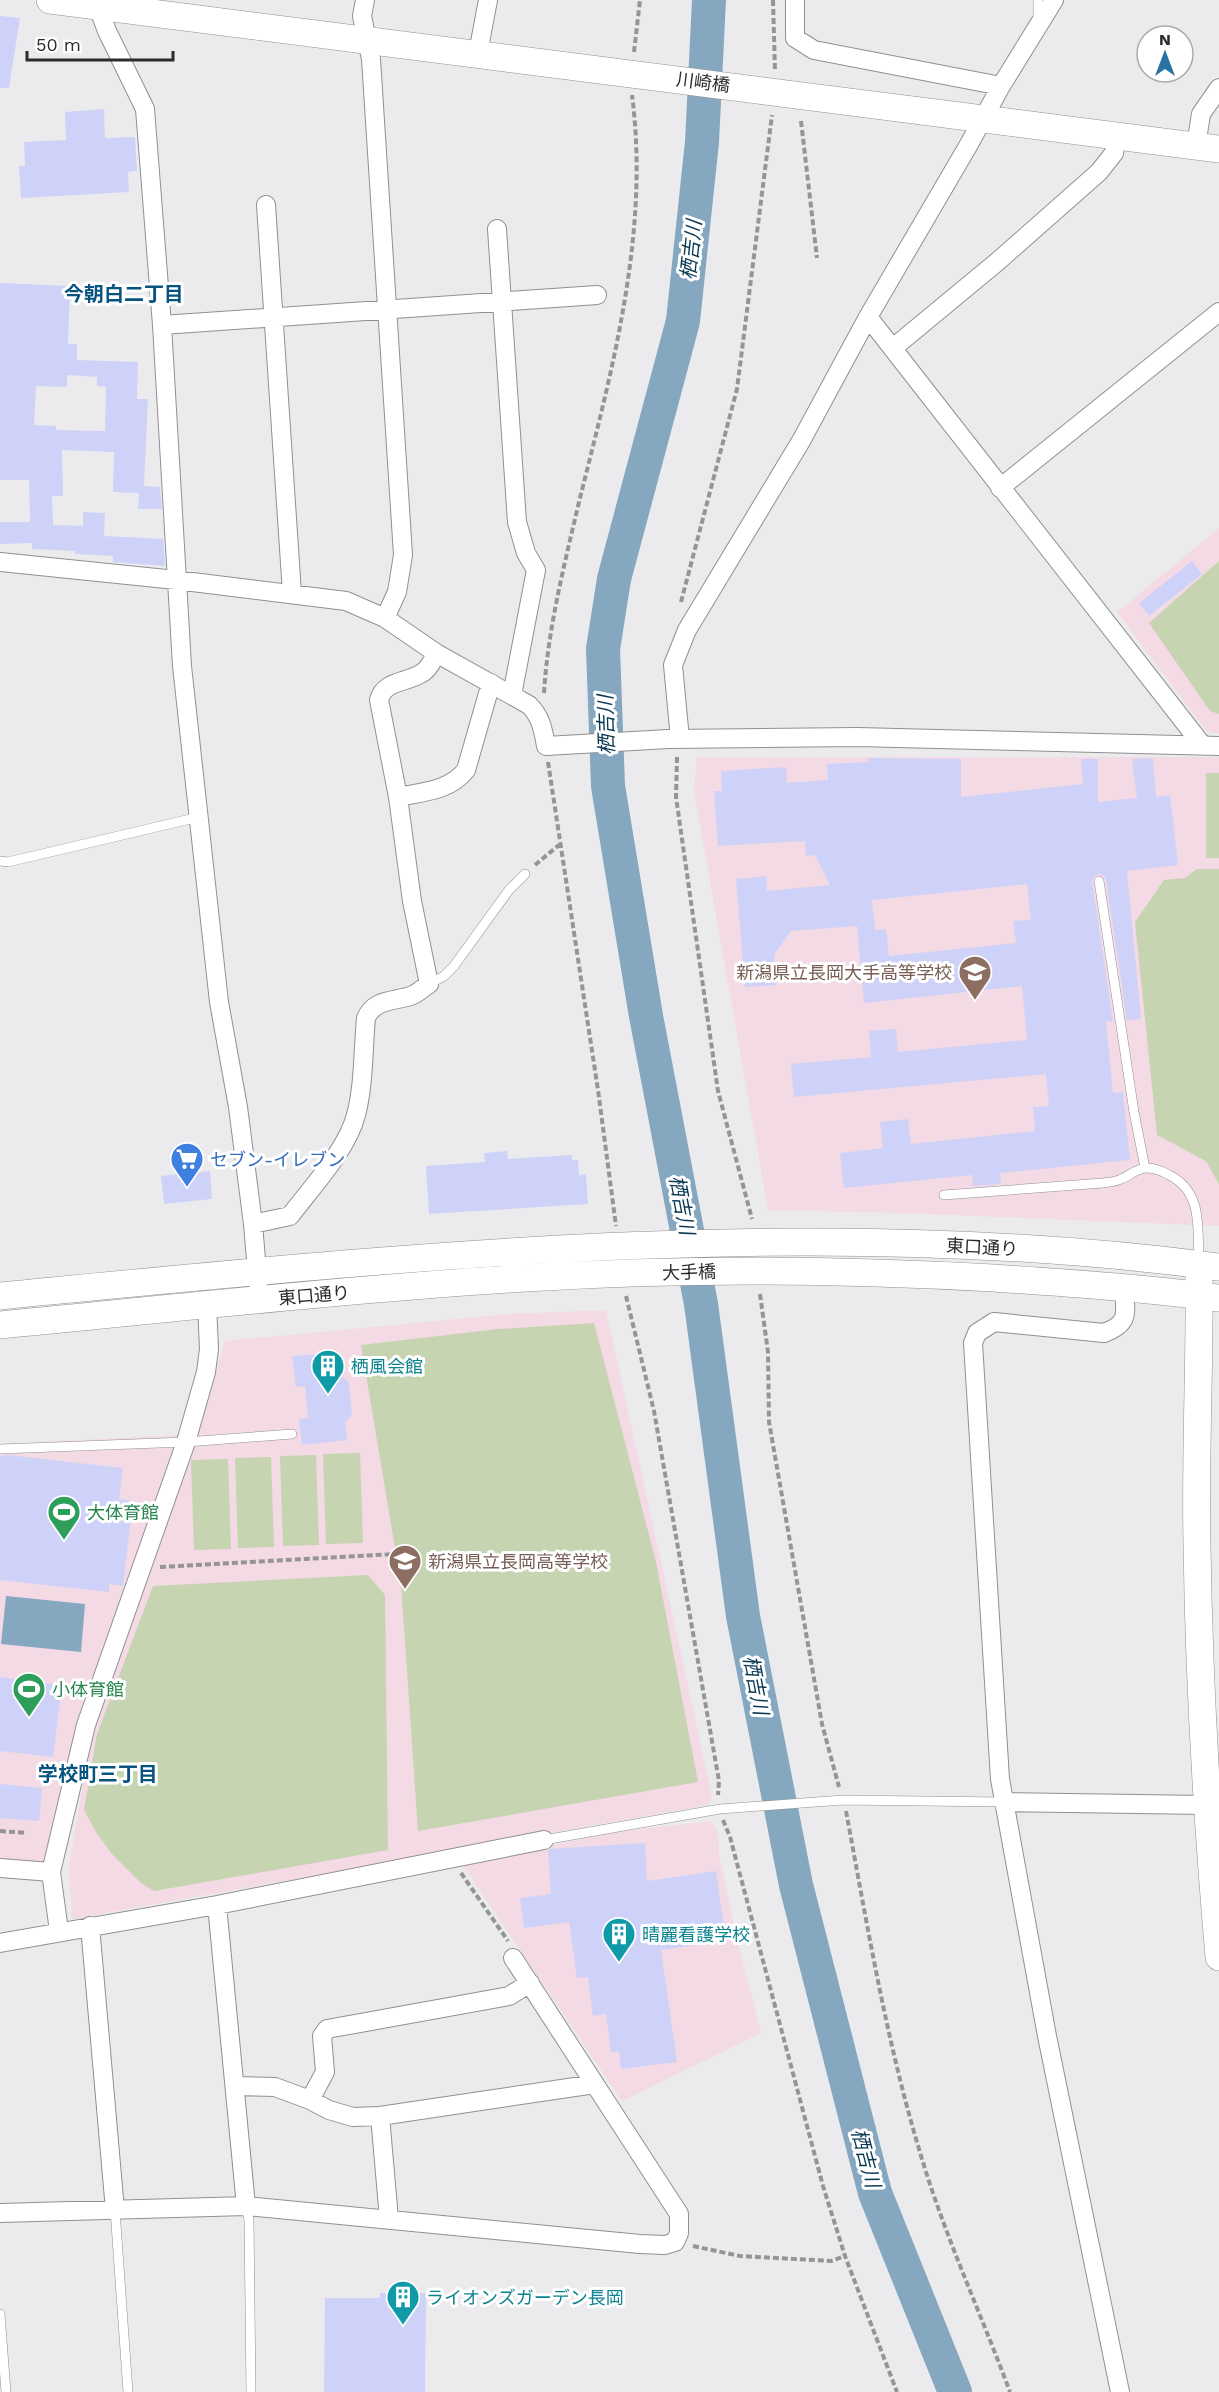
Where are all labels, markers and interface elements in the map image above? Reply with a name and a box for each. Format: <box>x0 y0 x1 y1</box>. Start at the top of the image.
scale bar <box>27 24 172 62</box>
north arrow <box>1135 24 1195 84</box>
text: N <box>1159 30 1171 49</box>
text: 50 m <box>36 34 81 55</box>
street label: 川崎橋 <box>675 68 731 96</box>
water label: 栖吉川 <box>676 217 706 281</box>
district label: 今朝白二丁目 <box>64 282 184 306</box>
water label: 栖吉川 <box>593 693 619 755</box>
school or university icon: 新潟県立長岡大手高等学校 <box>957 954 993 1001</box>
place label: 新潟県立長岡大手高等学校 <box>736 962 952 983</box>
supermarket icon: セブン-イレブン <box>169 1141 205 1188</box>
place label: セブン-イレブン <box>210 1149 345 1170</box>
water label: 栖吉川 <box>664 1173 700 1239</box>
street label: 東口通り <box>945 1235 1019 1259</box>
street label: 大手橋 <box>662 1261 716 1283</box>
street label: 東口通り <box>277 1281 351 1309</box>
building icon: 栖風会館 <box>310 1348 346 1395</box>
place label: 栖風会館 <box>351 1356 423 1377</box>
sports icon: 大体育館 <box>46 1494 82 1541</box>
place label: 大体育館 <box>87 1502 159 1523</box>
school or university icon: 新潟県立長岡高等学校 <box>387 1543 423 1590</box>
place label: 新潟県立長岡高等学校 <box>428 1551 608 1572</box>
water label: 栖吉川 <box>738 1653 774 1719</box>
sports icon: 小体育館 <box>11 1671 47 1718</box>
place label: 小体育館 <box>52 1679 124 1700</box>
district label: 学校町三丁目 <box>38 1762 158 1786</box>
building icon: 晴麗看護学校 <box>601 1916 637 1963</box>
place label: 晴麗看護学校 <box>642 1924 750 1945</box>
water label: 栖吉川 <box>847 2126 886 2192</box>
building icon: ライオンズガーデン長岡 <box>385 2279 421 2326</box>
place label: ライオンズガーデン長岡 <box>426 2287 624 2308</box>

